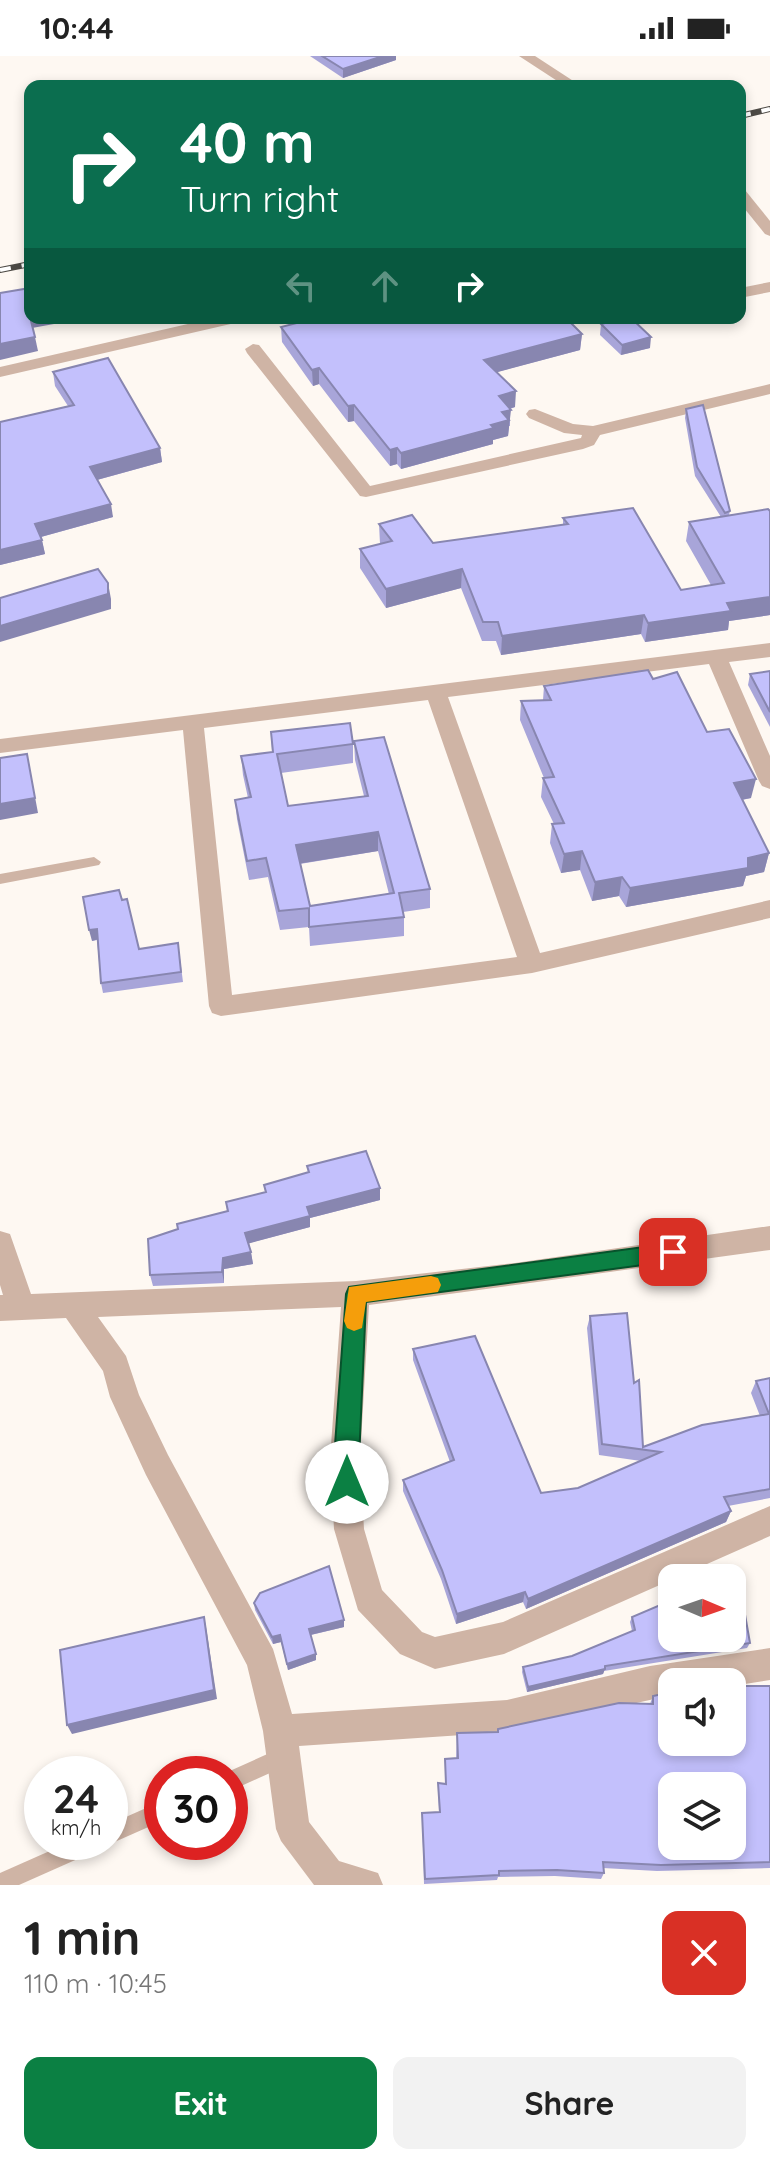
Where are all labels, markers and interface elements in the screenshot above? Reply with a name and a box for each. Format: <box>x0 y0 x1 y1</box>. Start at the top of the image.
text: 10:44 <box>40 9 114 47</box>
text: 40 m <box>180 107 315 177</box>
icon: right <box>48 112 152 216</box>
text: Turn right <box>180 176 339 221</box>
icon: left <box>279 264 323 308</box>
icon: ahead <box>363 264 407 308</box>
icon: right <box>447 264 491 308</box>
pin <box>639 1218 707 1286</box>
icon: arrive <box>651 1230 695 1274</box>
position arrow <box>305 1440 389 1524</box>
north arrow <box>658 1564 746 1652</box>
map controls <box>658 1564 746 1860</box>
button: sound <box>658 1668 746 1756</box>
speed limit sign: 30 <box>144 1756 248 1860</box>
button: layers <box>658 1772 746 1860</box>
text: 24 <box>53 1773 99 1823</box>
text: km/h <box>51 1815 101 1840</box>
text: 1 min <box>24 1907 140 1967</box>
button: close <box>662 1911 746 1995</box>
text: 110 m · 10:45 <box>24 1967 167 2000</box>
button: Exit <box>24 2057 377 2149</box>
button: Share <box>393 2057 746 2149</box>

